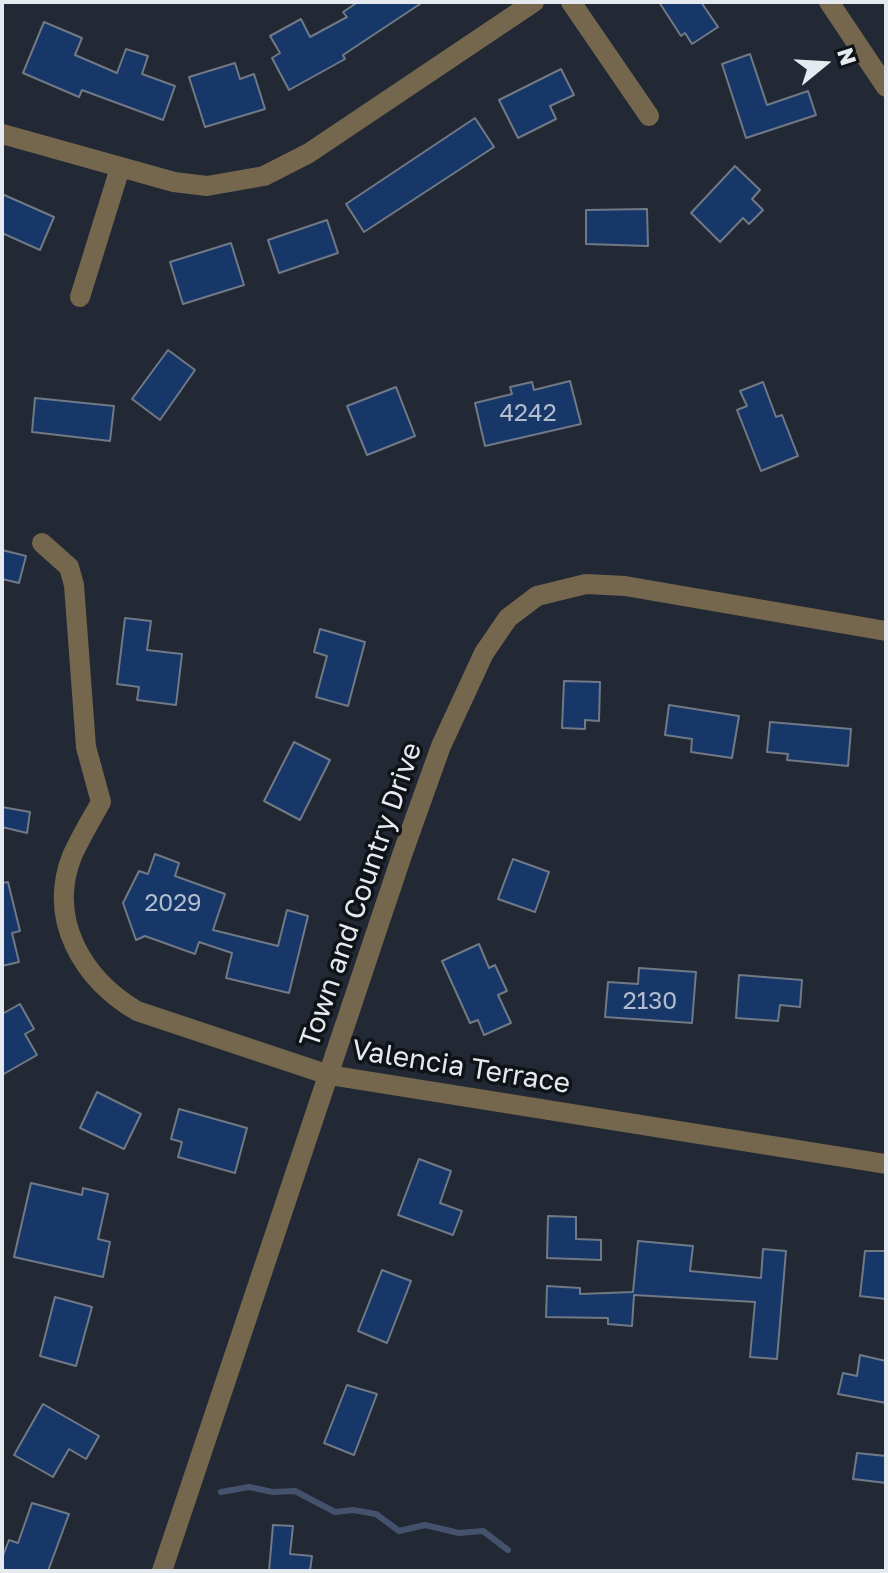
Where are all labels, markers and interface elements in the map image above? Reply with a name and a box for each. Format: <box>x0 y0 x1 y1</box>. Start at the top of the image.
north arrow <box>784 24 864 104</box>
text: N <box>832 44 863 69</box>
house number: 4242 <box>499 399 557 427</box>
street label: Town and Country Drive <box>293 738 429 1052</box>
house number: 2029 <box>144 889 202 917</box>
house number: 2130 <box>623 987 677 1015</box>
street label: Valencia Terrace <box>349 1033 573 1101</box>

